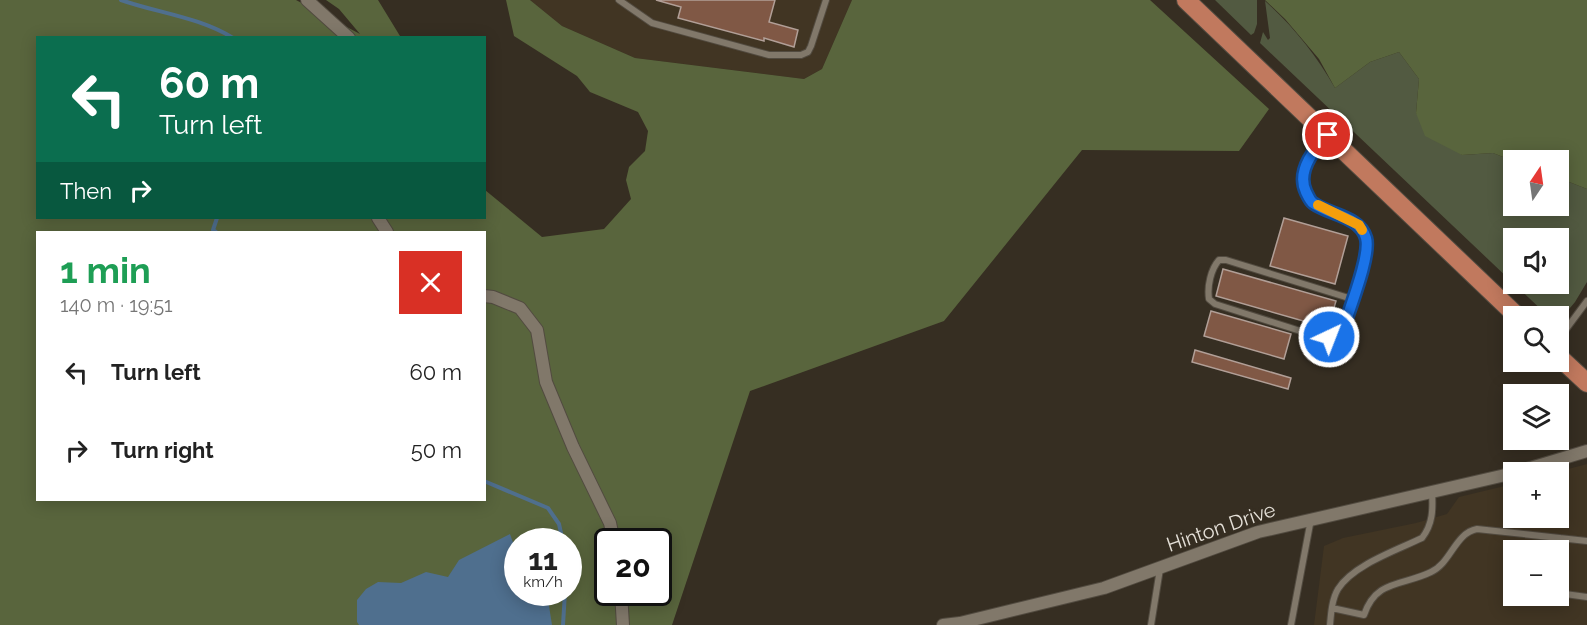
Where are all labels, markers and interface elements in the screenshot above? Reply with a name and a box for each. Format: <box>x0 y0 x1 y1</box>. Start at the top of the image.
text: 60 m <box>159 59 259 108</box>
icon: left <box>60 60 138 138</box>
text: Turn left <box>159 109 262 140</box>
pin <box>1302 109 1353 160</box>
icon: arrive <box>1311 118 1344 151</box>
north arrow <box>1503 150 1569 216</box>
map controls <box>1503 150 1569 606</box>
icon: right <box>124 174 157 207</box>
text: Then <box>60 178 112 204</box>
button: sound <box>1503 228 1569 294</box>
text: 1 min <box>60 249 151 291</box>
button: close <box>399 251 462 314</box>
text: 140 m · 19:51 <box>60 293 173 317</box>
position arrow <box>1297 305 1361 369</box>
button: search <box>1503 306 1569 372</box>
icon: left <box>60 356 93 389</box>
text: Turn left <box>111 359 201 385</box>
text: 60 m <box>409 359 462 385</box>
button: layers <box>1503 384 1569 450</box>
icon: right <box>60 434 93 467</box>
text: Turn right <box>111 437 214 463</box>
text: 50 m <box>411 437 462 463</box>
button: + <box>1503 462 1569 528</box>
street label: Hinton Drive <box>1163 497 1279 557</box>
speed limit sign: 20 <box>594 528 672 606</box>
button: − <box>1503 540 1569 606</box>
text: 11 <box>528 542 558 577</box>
text: km/h <box>523 573 563 591</box>

